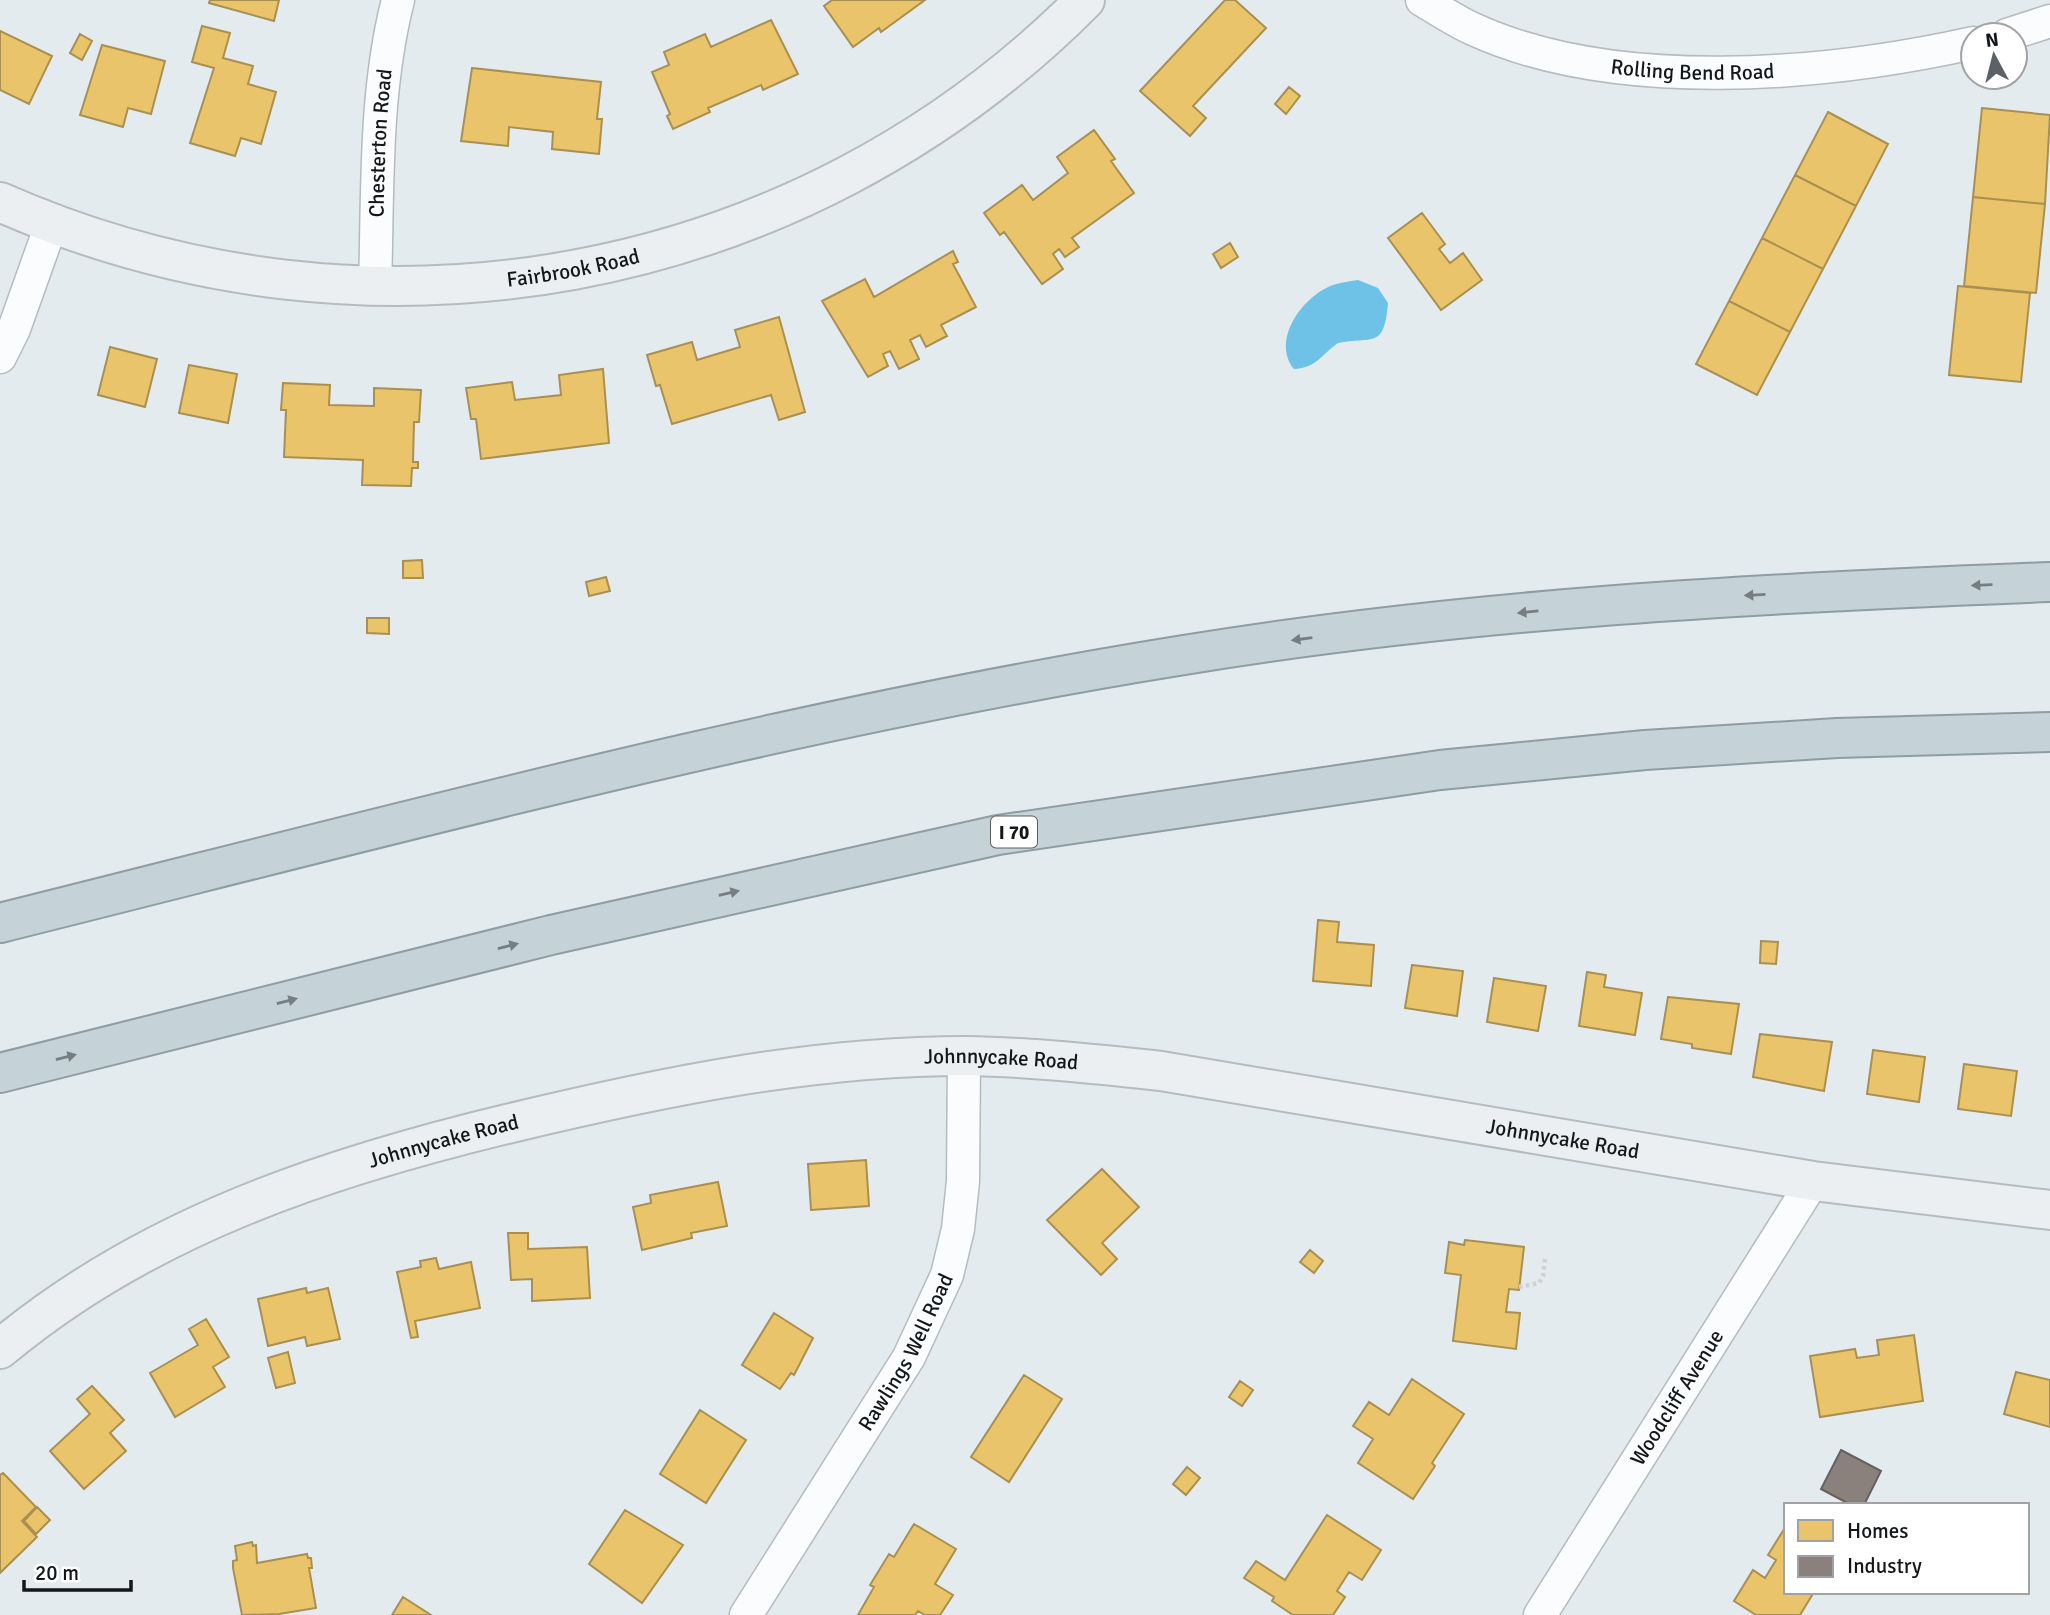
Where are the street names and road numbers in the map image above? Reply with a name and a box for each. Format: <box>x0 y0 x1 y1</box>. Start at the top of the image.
street label: Rolling Bend Road <box>1609 53 1775 86</box>
street label: Chesterton Road <box>363 67 398 218</box>
street label: Fairbrook Road <box>505 243 642 293</box>
road number: I 70 <box>991 817 1037 848</box>
street label: Johnnycake Road <box>923 1043 1079 1075</box>
street label: Johnnycake Road <box>365 1109 521 1174</box>
street label: Johnnycake Road <box>1484 1113 1641 1164</box>
street label: Rawlings Well Road <box>853 1269 959 1436</box>
street label: Woodcliff Avenue <box>1624 1325 1729 1470</box>

